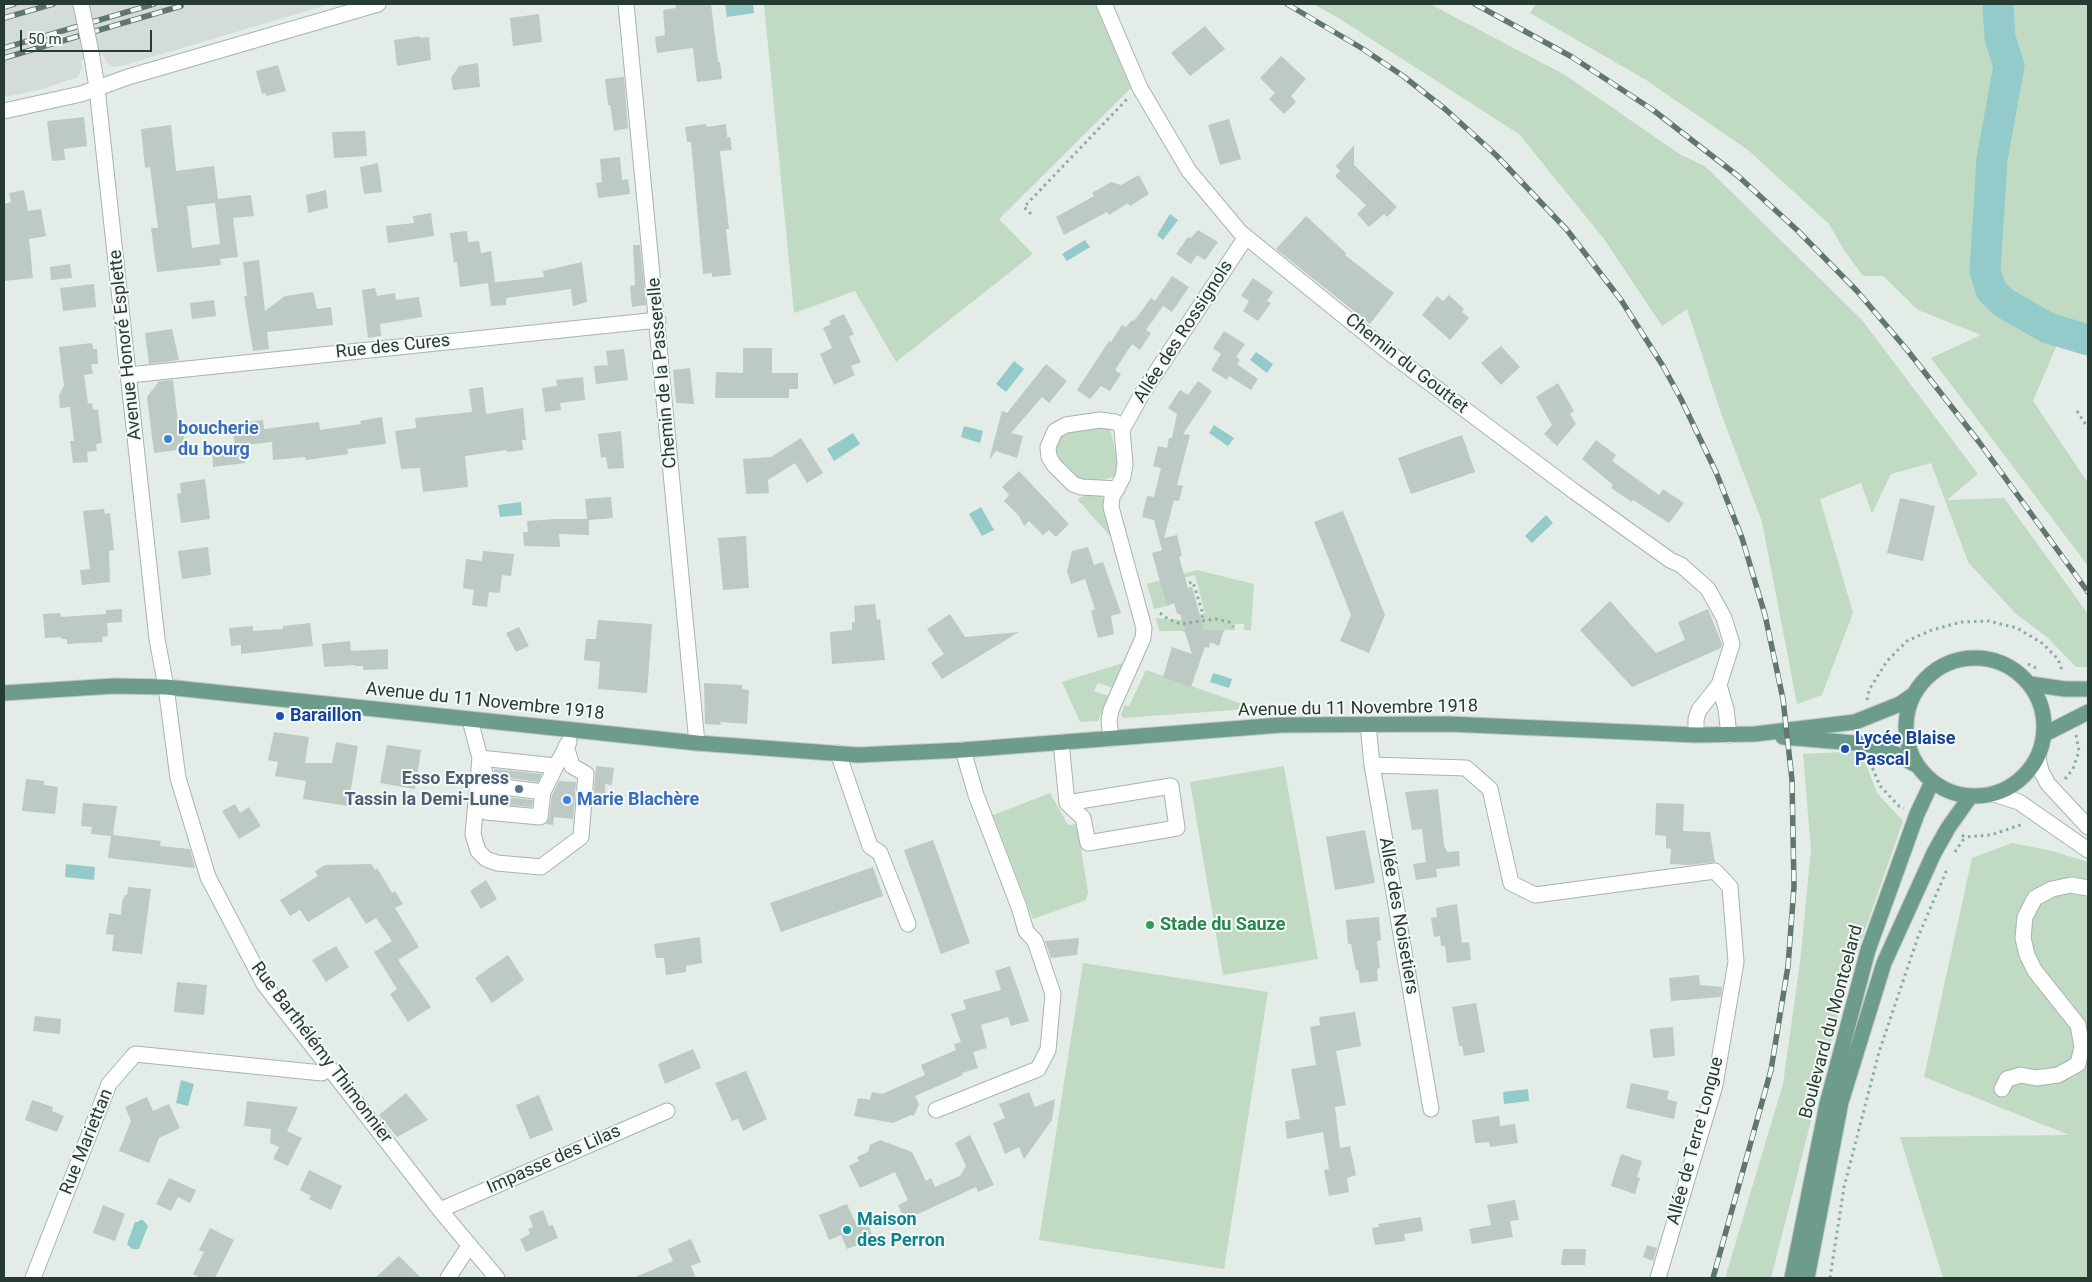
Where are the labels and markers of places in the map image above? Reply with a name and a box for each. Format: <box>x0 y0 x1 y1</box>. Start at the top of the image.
place label: boucherie du bourg <box>178 418 259 460</box>
marker: boucherie du bourg <box>162 433 174 445</box>
place label: Baraillon <box>290 705 362 727</box>
marker: Baraillon <box>274 710 286 722</box>
place label: Lycée Blaise Pascal <box>1855 728 1955 771</box>
marker: Lycée Blaise Pascal <box>1839 743 1851 755</box>
place label: Esso Express Tassin la Demi-Lune <box>345 768 509 811</box>
marker: Esso Express Tassin la Demi-Lune <box>513 783 525 795</box>
place label: Marie Blachère <box>577 789 699 811</box>
marker: Marie Blachère <box>561 794 573 806</box>
place label: Stade du Sauze <box>1160 914 1285 936</box>
marker: Stade du Sauze <box>1144 919 1156 931</box>
place label: Maison des Perron <box>857 1209 945 1252</box>
marker: Maison des Perron <box>841 1224 853 1236</box>

